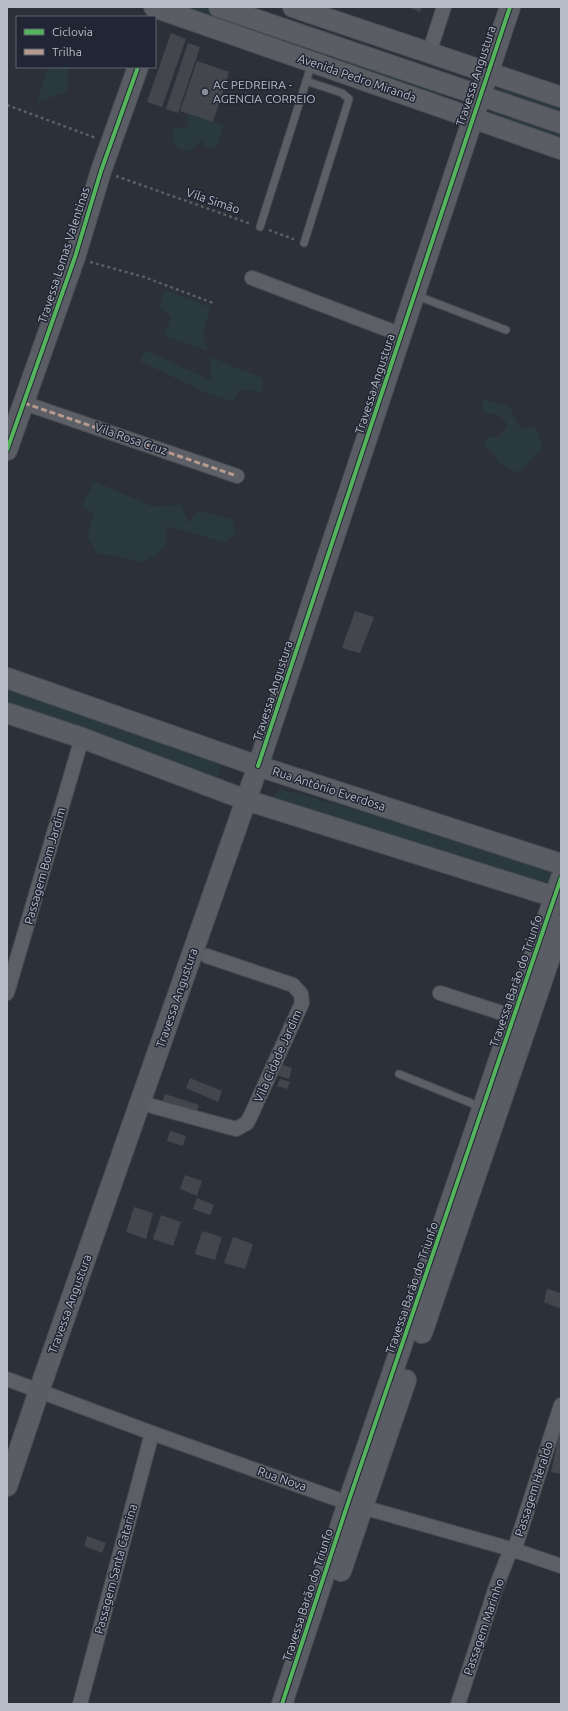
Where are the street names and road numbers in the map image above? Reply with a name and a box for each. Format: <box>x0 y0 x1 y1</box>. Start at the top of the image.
street label: Travessa Angustura <box>453 24 498 128</box>
street label: Avenida Pedro Miranda <box>296 51 418 104</box>
street label: Travessa Lomas Valentinas <box>35 185 92 325</box>
street label: Vila Simão <box>185 185 242 216</box>
street label: Travessa Angustura <box>352 332 397 436</box>
street label: Vila Rosa Cruz <box>93 420 170 457</box>
street label: Travessa Angustura <box>250 639 295 743</box>
street label: Rua Antônio Everdosa <box>271 764 387 813</box>
street label: Passagem Bom Jardim <box>22 806 67 926</box>
street label: Travessa Barão do Triunfo <box>487 913 544 1049</box>
street label: Travessa Angustura <box>153 946 200 1049</box>
street label: Vila Cidade Jardim <box>251 1008 304 1104</box>
street label: Travessa Barão do Triunfo <box>383 1220 440 1356</box>
street label: Travessa Angustura <box>46 1252 94 1355</box>
street label: Passagem Heraldo <box>512 1440 555 1538</box>
street label: Rua Nova <box>256 1464 308 1493</box>
street label: Passagem Santa Catarina <box>92 1502 139 1635</box>
street label: Travessa Barão do Triunfo <box>280 1527 335 1663</box>
street label: Passagem Marinho <box>461 1577 506 1677</box>

